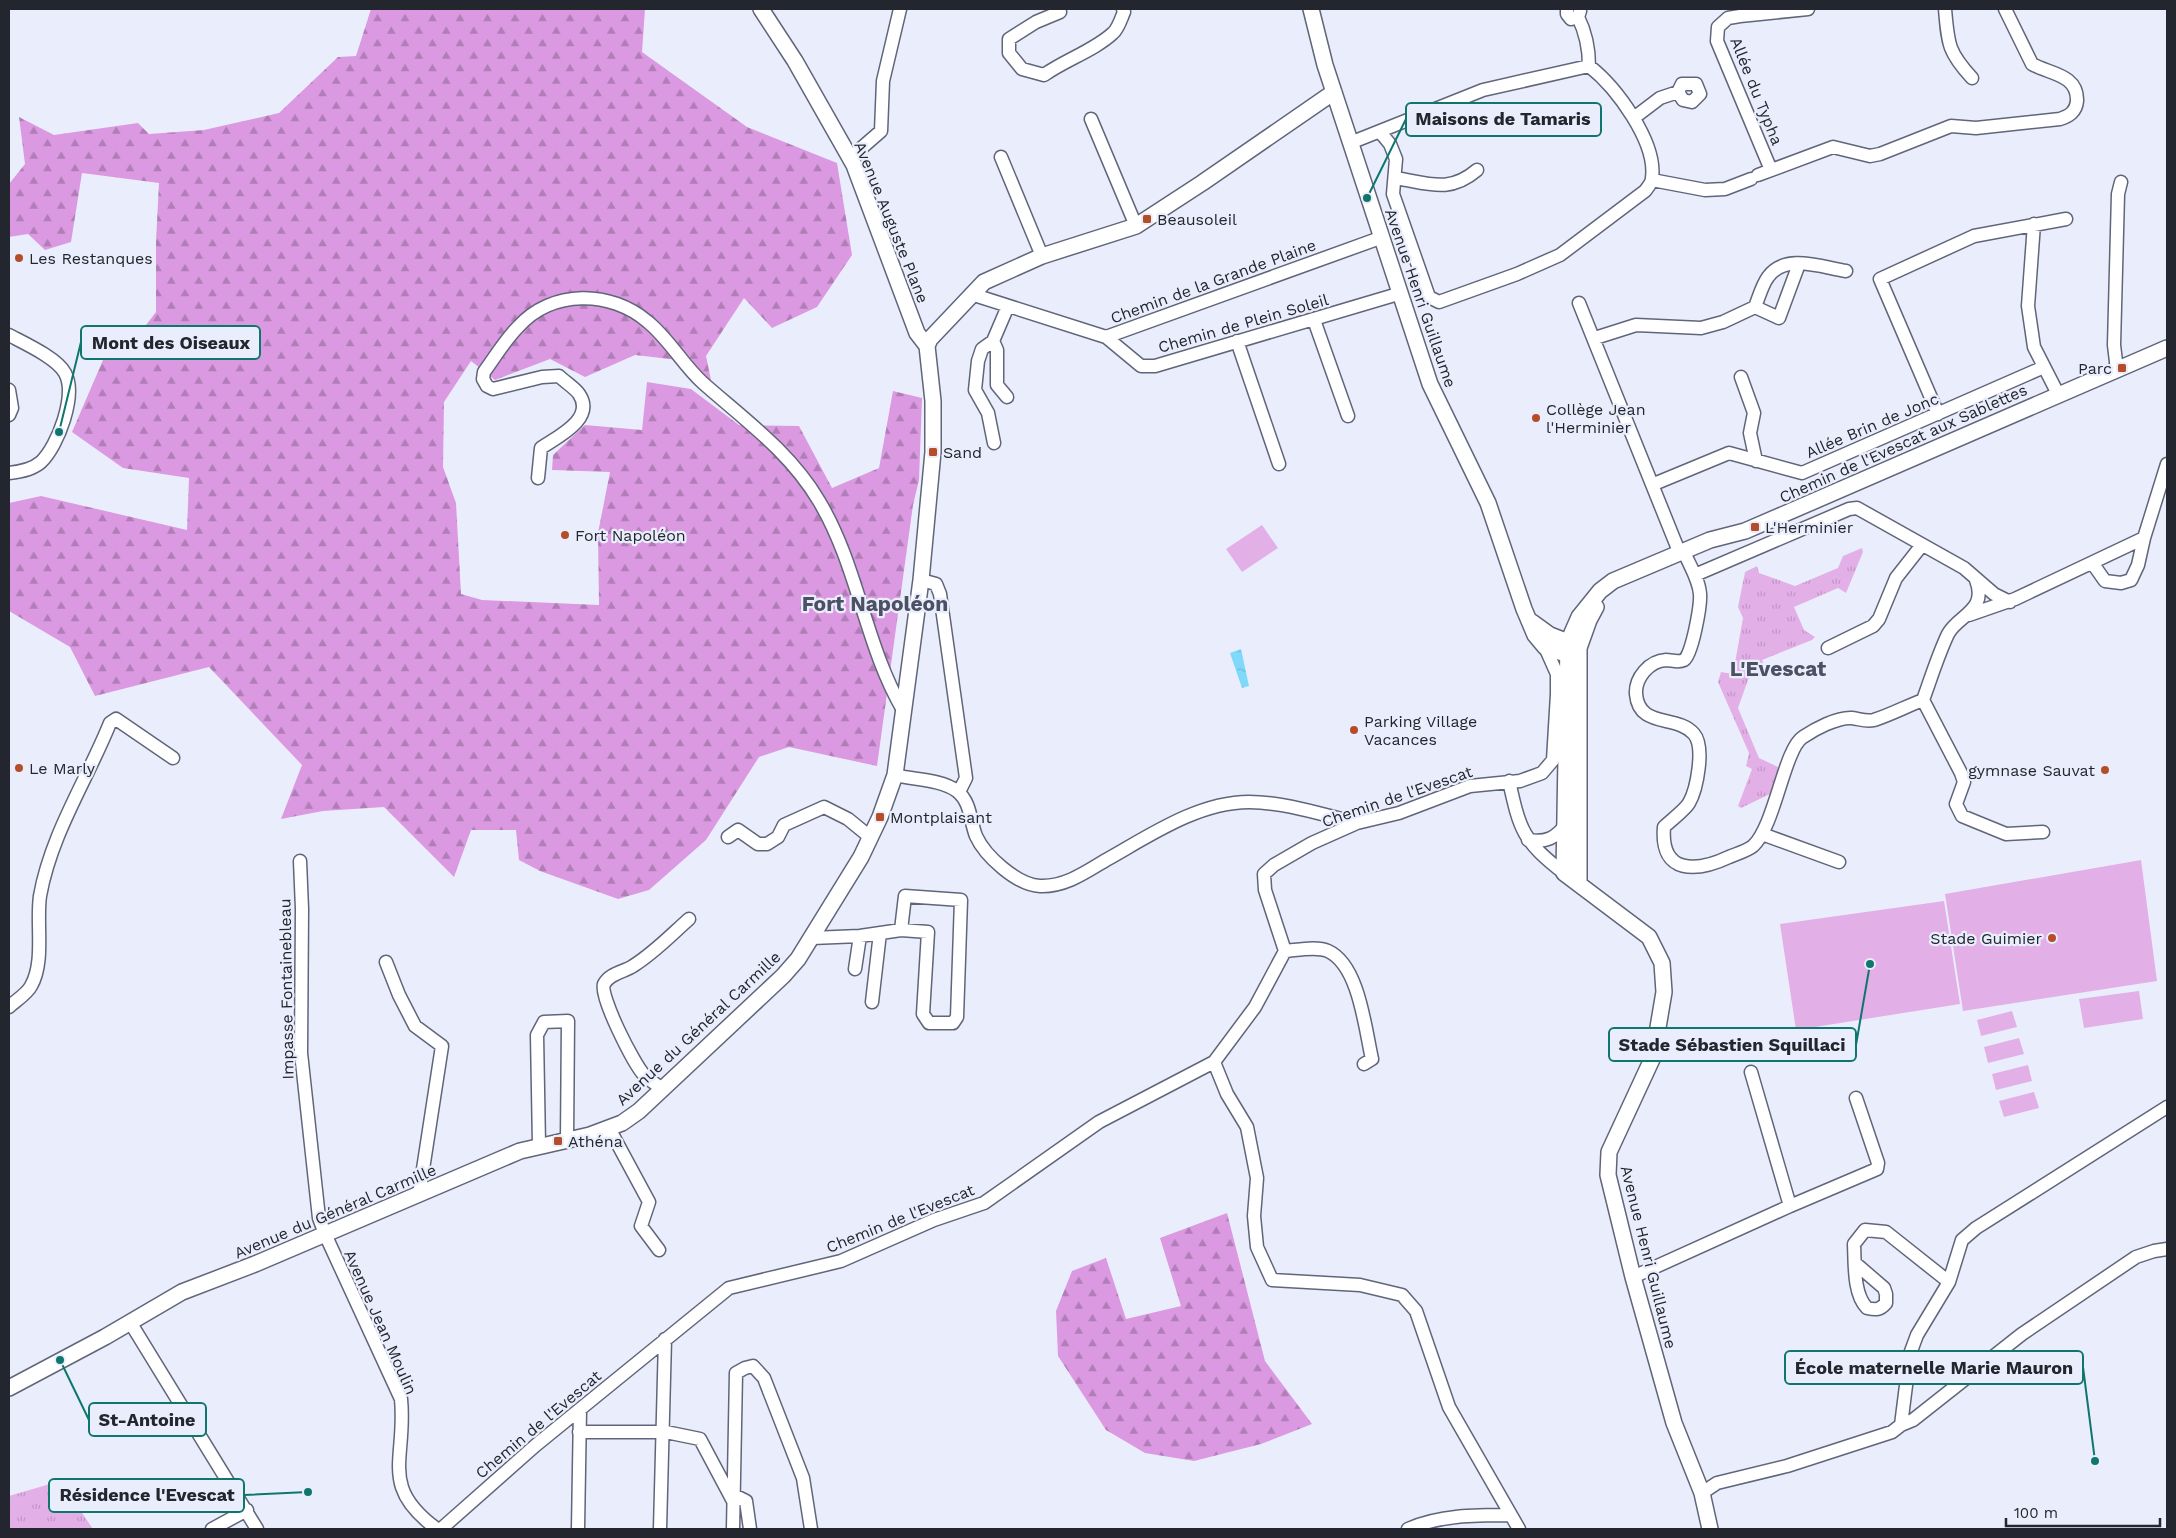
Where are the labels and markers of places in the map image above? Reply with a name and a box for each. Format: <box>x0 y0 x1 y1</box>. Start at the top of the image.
callout: Maisons de Tamaris <box>1406 103 1601 136</box>
place label: Beausoleil <box>1157 210 1237 229</box>
marker: Beausoleil <box>1141 213 1153 225</box>
place label: Les Restanques <box>29 249 153 268</box>
marker: Les Restanques <box>13 252 25 264</box>
callout: Mont des Oiseaux <box>81 326 260 359</box>
place label: Parc <box>2078 359 2112 378</box>
marker: Parc <box>2116 362 2128 374</box>
place label: Collège Jean l'Herminier <box>1546 400 1646 437</box>
marker: Collège Jean l'Herminier <box>1530 412 1542 424</box>
place label: Sand <box>943 443 982 462</box>
marker: Sand <box>927 446 939 458</box>
place label: L'Herminier <box>1765 518 1854 537</box>
marker: L'Herminier <box>1749 521 1761 533</box>
place label: Fort Napoléon <box>575 526 686 545</box>
marker: Fort Napoléon <box>559 529 571 541</box>
place label: Parking Village Vacances <box>1364 712 1477 749</box>
marker: Parking Village Vacances <box>1348 724 1360 736</box>
place label: Le Marly <box>29 759 96 778</box>
place label: gymnase Sauvat <box>1968 761 2095 780</box>
marker: Le Marly <box>13 762 25 774</box>
marker: gymnase Sauvat <box>2099 764 2111 776</box>
place label: Montplaisant <box>890 808 992 827</box>
marker: Montplaisant <box>874 811 886 823</box>
place label: Stade Guimier <box>1930 929 2042 948</box>
marker: Stade Guimier <box>2046 932 2058 944</box>
callout: Stade Sébastien Squillaci <box>1609 1028 1856 1061</box>
place label: Athéna <box>568 1132 623 1151</box>
marker: Athéna <box>552 1135 564 1147</box>
callout: École maternelle Marie Mauron <box>1785 1351 2083 1384</box>
callout: St-Antoine <box>89 1403 206 1436</box>
callout: Résidence l'Evescat <box>49 1479 244 1512</box>

